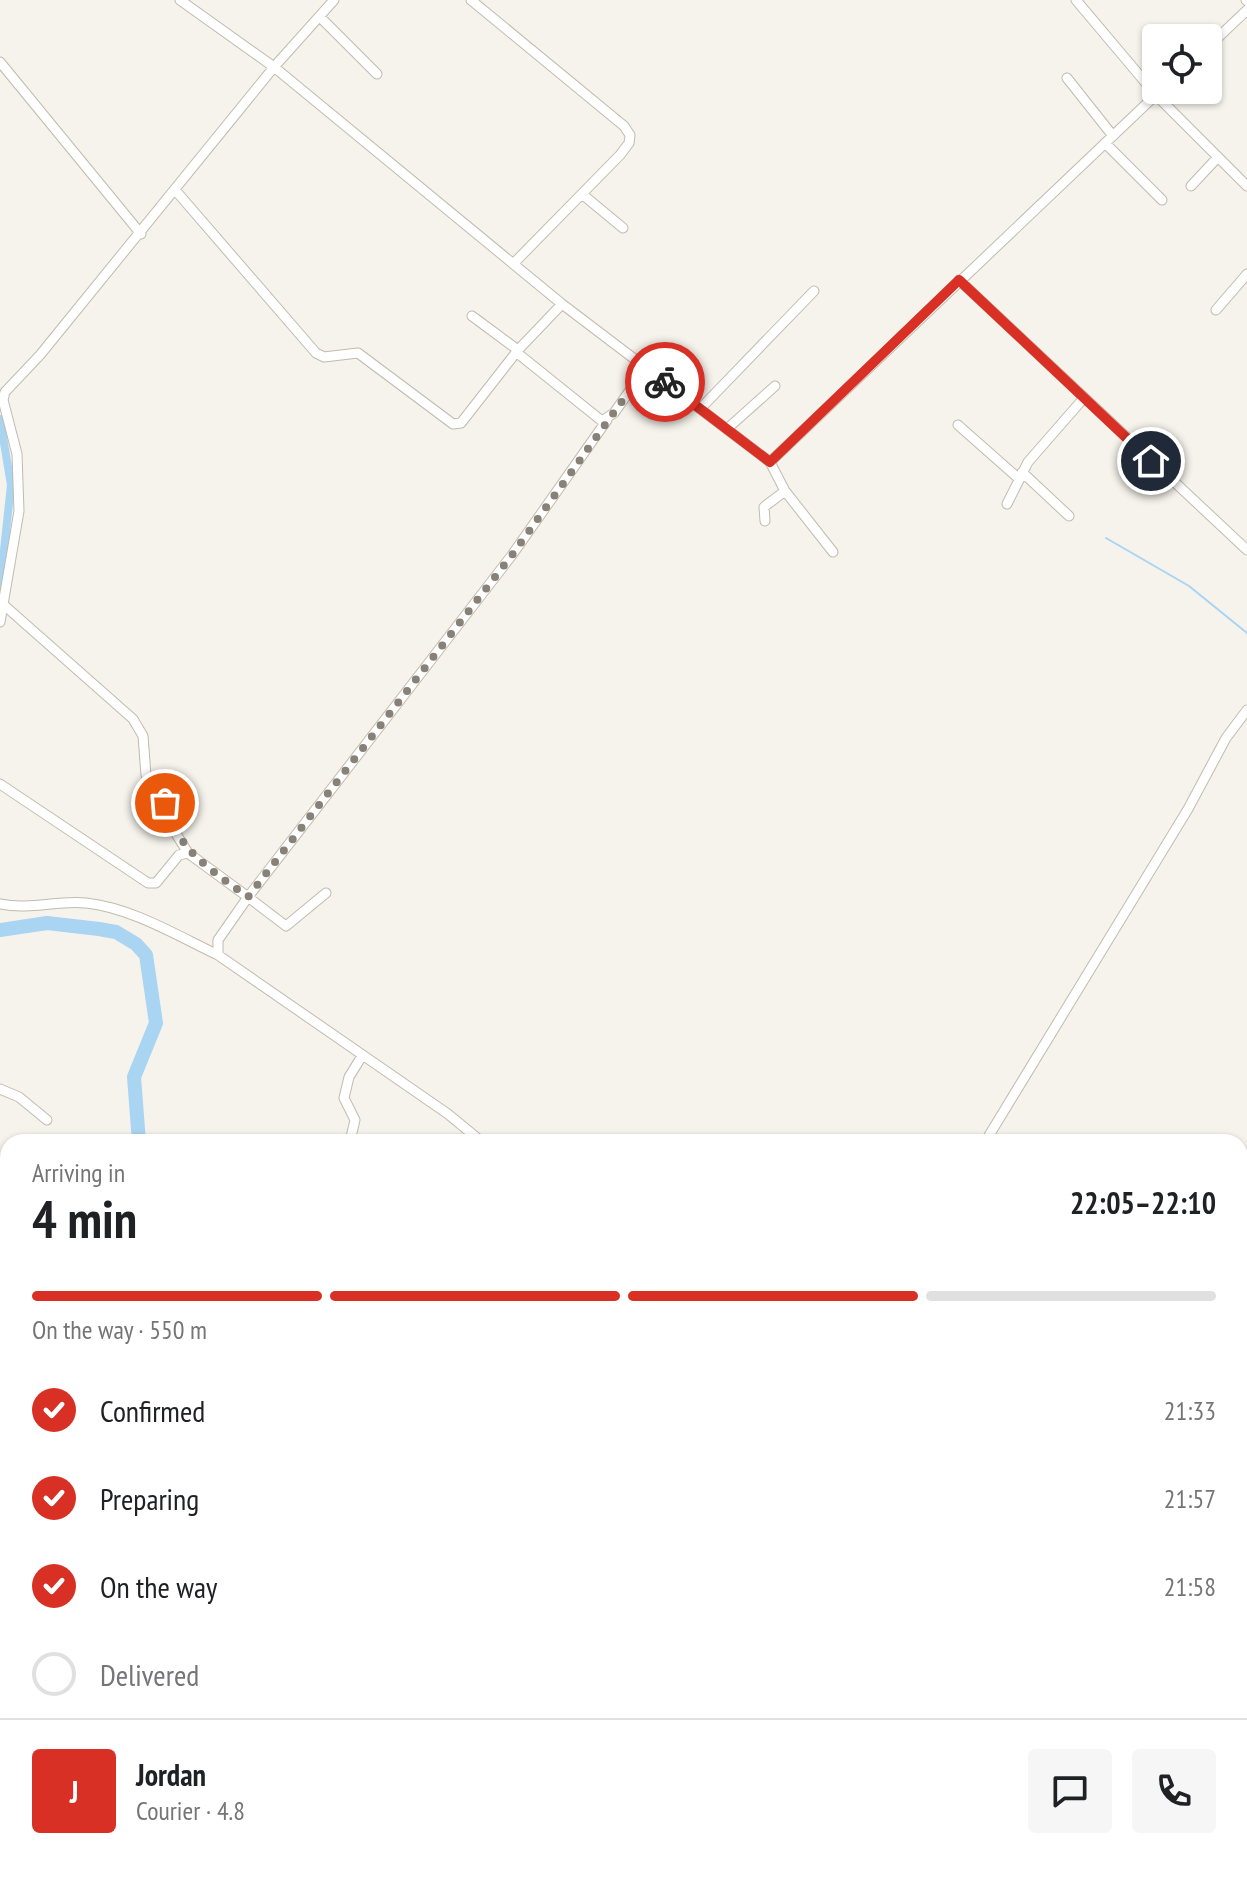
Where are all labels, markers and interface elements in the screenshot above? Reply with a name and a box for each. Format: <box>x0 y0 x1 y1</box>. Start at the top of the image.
map controls <box>1142 24 1222 104</box>
button: locate <box>1142 24 1222 104</box>
courier <box>625 342 705 422</box>
icon: bike <box>643 360 687 404</box>
pin <box>1117 427 1185 495</box>
icon: home <box>1129 439 1173 483</box>
pin <box>131 769 199 837</box>
icon: bag <box>143 781 187 825</box>
text: Arriving in <box>32 1156 125 1189</box>
text: 22:05–22:10 <box>1070 1183 1216 1222</box>
text: 4 min <box>32 1185 137 1252</box>
text: On the way · 550 m <box>32 1313 207 1346</box>
icon: check <box>32 1388 76 1432</box>
text: Confirmed <box>100 1391 205 1430</box>
text: 21:33 <box>1164 1394 1216 1427</box>
icon: check <box>32 1476 76 1520</box>
text: Preparing <box>100 1479 199 1518</box>
text: 21:57 <box>1164 1482 1216 1515</box>
icon: check <box>32 1564 76 1608</box>
text: On the way <box>100 1567 217 1606</box>
text: 21:58 <box>1164 1570 1216 1603</box>
text: Delivered <box>100 1655 199 1694</box>
button: chat <box>1028 1749 1112 1833</box>
button: phone <box>1132 1749 1216 1833</box>
text: Jordan <box>136 1755 206 1794</box>
text: J <box>70 1772 78 1811</box>
text: Courier · 4.8 <box>136 1794 245 1827</box>

